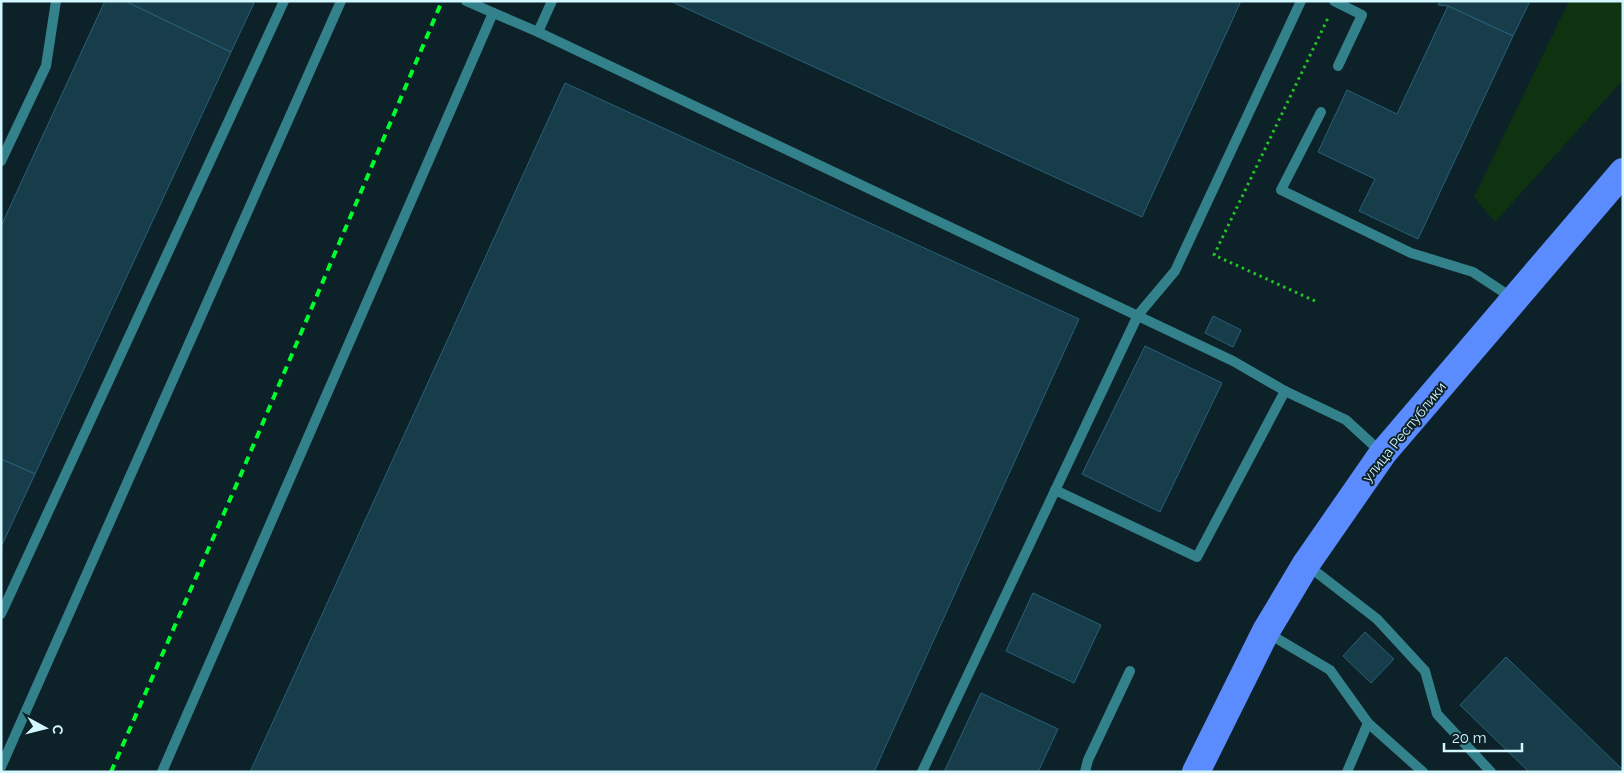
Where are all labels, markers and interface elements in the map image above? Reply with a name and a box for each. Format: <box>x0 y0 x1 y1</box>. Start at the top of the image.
street label: улица Республики <box>1359 379 1449 485</box>
north arrow <box>20 703 70 753</box>
scale bar <box>1444 720 1522 752</box>
text: С <box>49 724 66 736</box>
text: 20 m <box>1452 729 1487 747</box>

